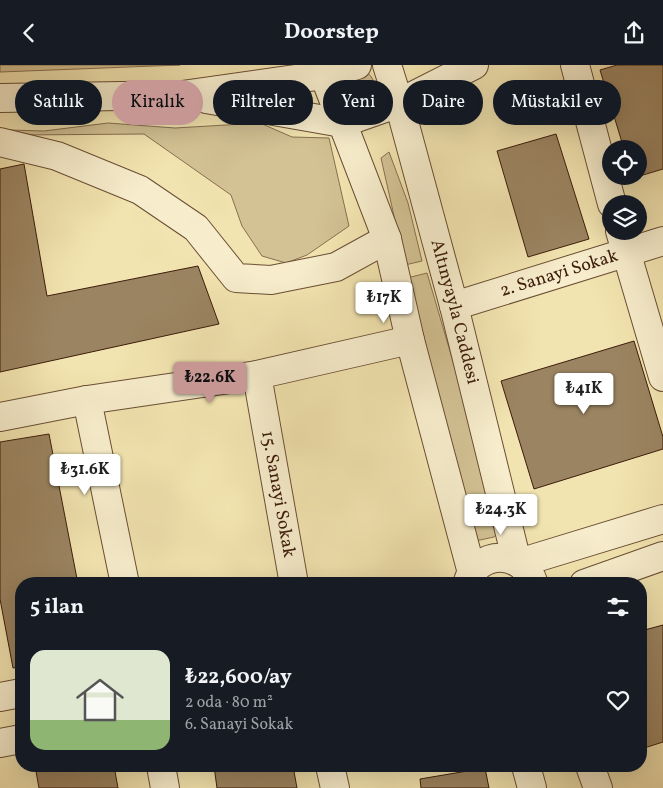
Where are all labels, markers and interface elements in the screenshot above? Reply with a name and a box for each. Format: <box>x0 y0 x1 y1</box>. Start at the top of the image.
text: Doorstep <box>284 17 379 48</box>
icon: back <box>15 19 43 47</box>
icon: share <box>620 19 648 47</box>
chip: Satılık <box>15 80 102 125</box>
chip: Kiralık <box>112 80 203 125</box>
chip: Filtreler <box>213 80 313 125</box>
chip: Yeni <box>323 80 393 125</box>
chip: Daire <box>403 80 483 125</box>
chip: Müstakil ev <box>493 80 621 125</box>
map controls <box>602 140 647 240</box>
button: locate <box>602 140 647 185</box>
button: layers <box>602 195 647 240</box>
street label: Altınyayla Caddesi <box>424 237 485 387</box>
street label: 2. Sanayi Sokak <box>497 243 621 303</box>
pin: ₺17K <box>354 281 414 324</box>
text: ₺17K <box>366 287 402 309</box>
pin: ₺22.6K <box>169 361 251 404</box>
text: ₺22.6K <box>184 367 236 389</box>
pin: ₺41K <box>554 373 614 415</box>
text: ₺41K <box>565 378 603 400</box>
street label: 15. Sanayi Sokak <box>255 429 302 560</box>
pin: ₺31.6K <box>44 453 126 496</box>
text: ₺31.6K <box>61 459 109 481</box>
pin: ₺24.3K <box>460 493 542 536</box>
text: ₺24.3K <box>475 499 527 521</box>
text: 5 ilan <box>30 593 84 622</box>
icon: filters <box>604 593 632 621</box>
text: ₺22,600/ay <box>185 663 292 692</box>
icon: home <box>70 670 130 730</box>
icon: heart <box>604 686 632 714</box>
text: 2 oda · 80 m² <box>185 692 273 714</box>
text: 6. Sanayi Sokak <box>185 714 293 736</box>

